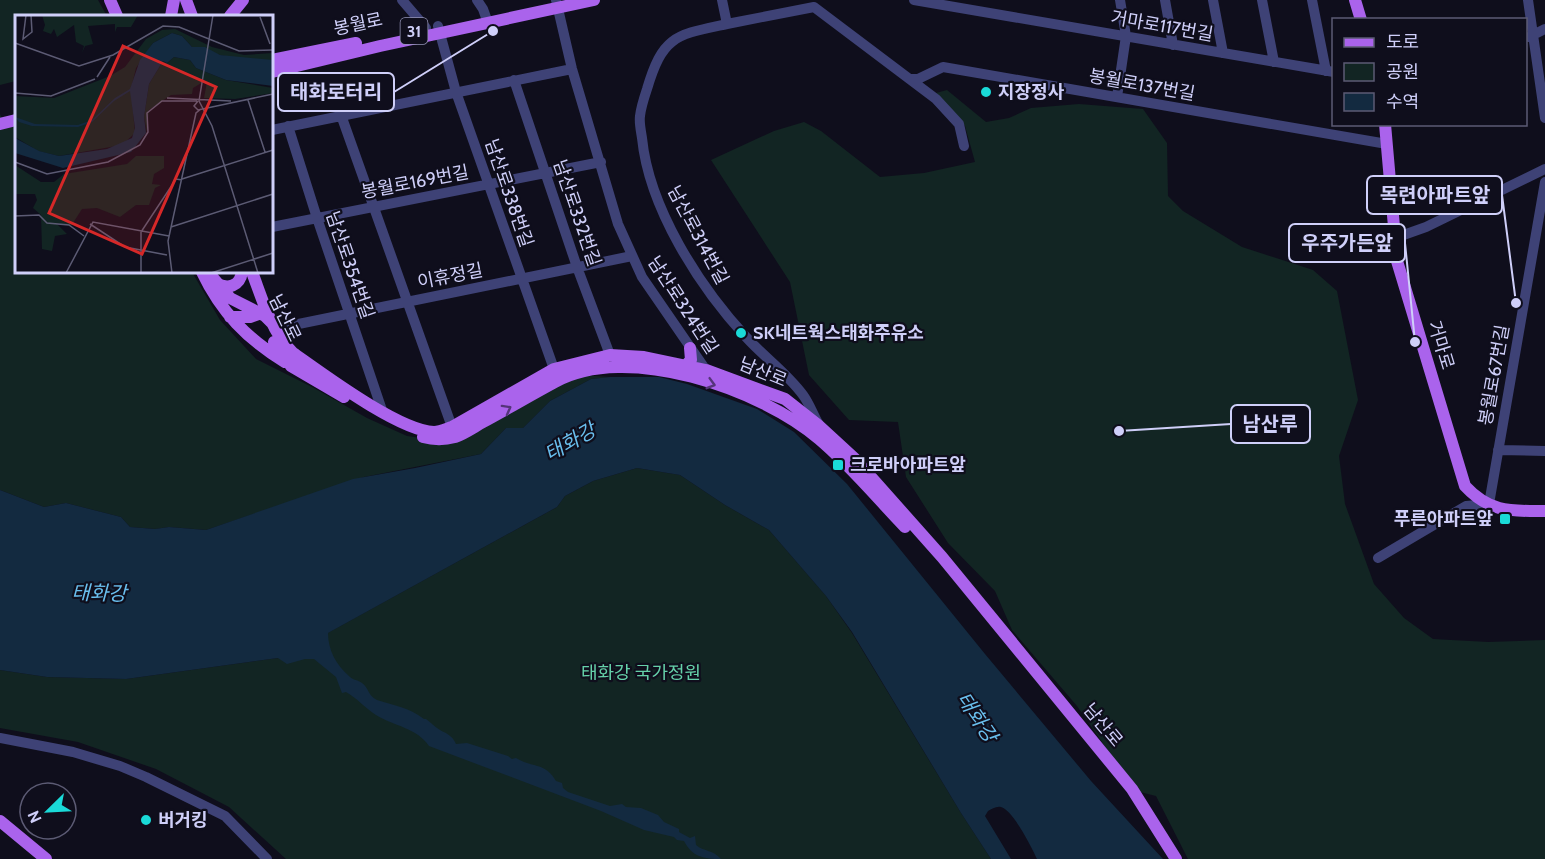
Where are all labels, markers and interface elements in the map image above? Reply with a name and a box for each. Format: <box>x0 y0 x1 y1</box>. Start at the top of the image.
street label: 거마로117번길 <box>1109 6 1215 46</box>
street label: 봉월로 <box>331 8 385 40</box>
inset map <box>15 15 273 273</box>
road number: 31 <box>400 18 428 44</box>
legend <box>1332 18 1527 126</box>
text: 도로 <box>1386 31 1419 53</box>
text: 공원 <box>1386 61 1419 83</box>
street label: 봉월로137번길 <box>1087 65 1197 105</box>
callout: 태화로터리 <box>278 73 394 111</box>
text: 태화로터리 <box>290 80 382 104</box>
place label: 지장정사 <box>998 81 1065 103</box>
marker: 지장정사 <box>979 85 993 99</box>
text: 수역 <box>1386 91 1419 113</box>
street label: 남산로338번길 <box>480 136 538 250</box>
street label: 남산로332번길 <box>548 157 606 269</box>
street label: 봉월로169번길 <box>359 161 471 203</box>
callout: 목련아파트앞 <box>1367 176 1502 214</box>
street label: 남산로314번길 <box>663 182 733 288</box>
text: 목련아파트앞 <box>1380 183 1491 207</box>
street label: 남산로354번길 <box>321 208 379 322</box>
callout: 우주가든앞 <box>1289 224 1405 262</box>
text: 우주가든앞 <box>1301 231 1394 255</box>
street label: 남산로324번길 <box>643 252 723 358</box>
street label: 이휴정길 <box>415 259 485 293</box>
street label: 남산로 <box>264 291 306 345</box>
street label: 거마로 <box>1423 318 1459 372</box>
place label: SK네트웍스태화주유소 <box>753 322 924 344</box>
street label: 봉월로67번길 <box>1474 323 1514 427</box>
marker: SK네트웍스태화주유소 <box>734 326 748 340</box>
street label: 남산로 <box>736 352 790 392</box>
one-way arrow <box>706 376 716 389</box>
one-way arrow <box>500 405 511 416</box>
callout: 남산루 <box>1231 405 1310 443</box>
text: 남산루 <box>1242 412 1298 436</box>
water label: 태화강 <box>540 417 602 466</box>
place label: 크로바아파트앞 <box>850 454 966 476</box>
marker: 크로바아파트앞 <box>831 458 845 472</box>
place label: 푸른아파트앞 <box>1394 508 1493 530</box>
marker: 푸른아파트앞 <box>1498 512 1512 526</box>
water label: 태화강 <box>71 581 129 606</box>
park label: 태화강 국가정원 <box>581 662 701 684</box>
water label: 태화강 <box>952 687 1004 749</box>
street label: 남산로 <box>1079 699 1127 751</box>
north arrow <box>18 781 78 841</box>
text: N <box>24 808 46 826</box>
place label: 버거킹 <box>158 809 208 831</box>
marker: 버거킹 <box>139 813 153 827</box>

